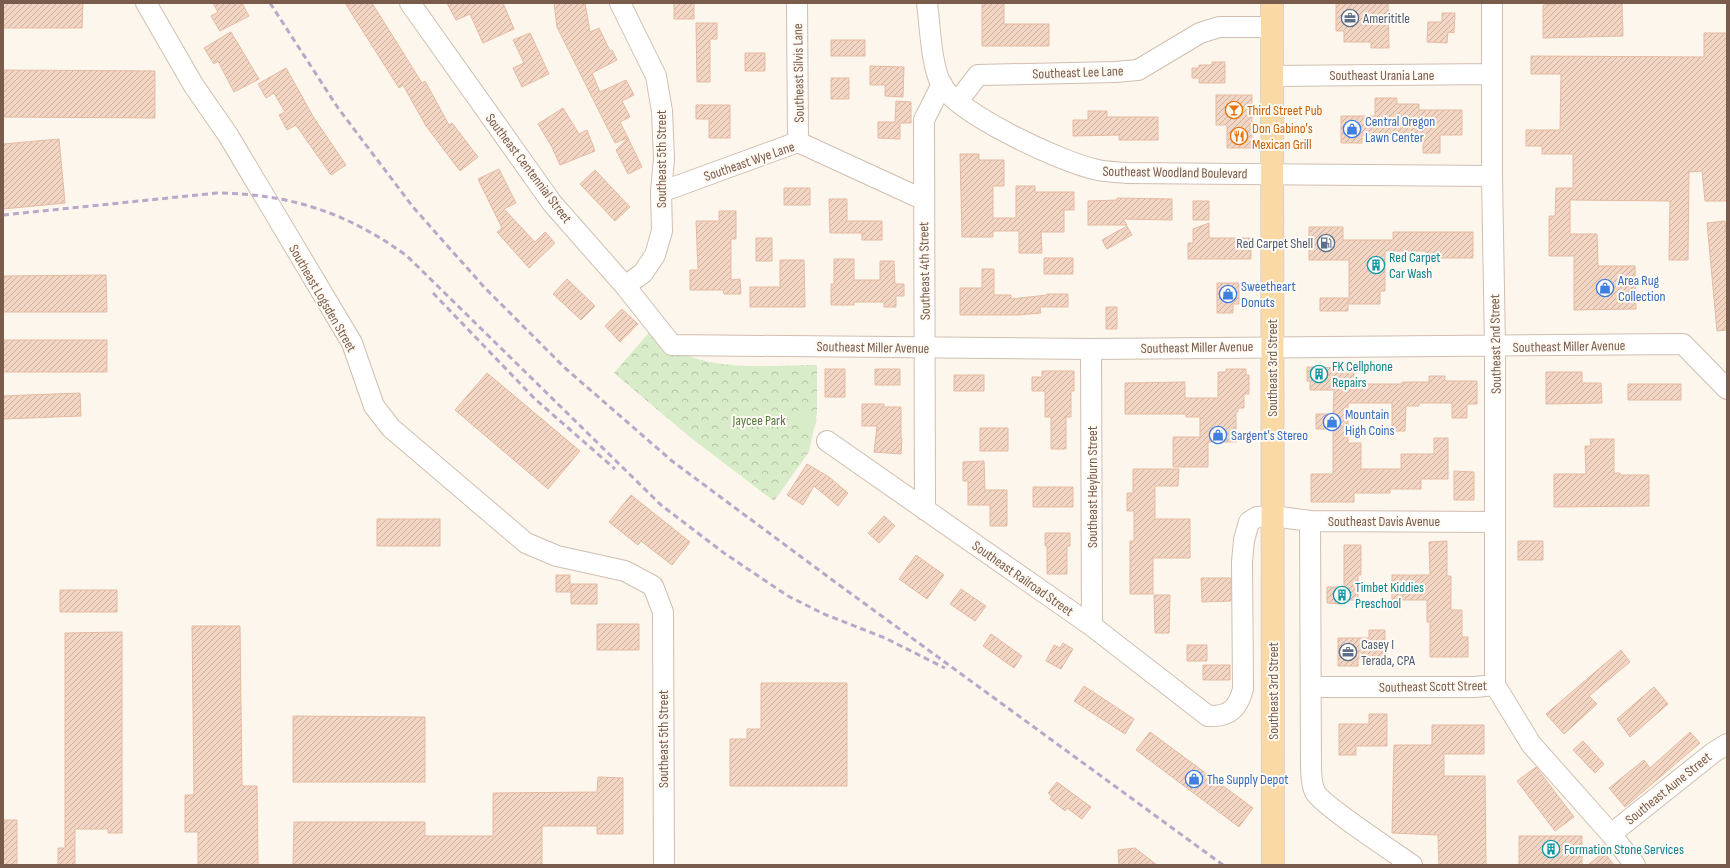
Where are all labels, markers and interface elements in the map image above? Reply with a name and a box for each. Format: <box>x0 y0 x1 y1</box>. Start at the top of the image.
office icon: Amerititle <box>1340 8 1360 28</box>
place label: Amerititle <box>1362 10 1410 27</box>
street label: Southeast Silvis Lane <box>789 23 808 123</box>
street label: Southeast Lee Lane <box>1032 62 1124 83</box>
street label: Southeast Urania Lane <box>1330 67 1434 84</box>
bar icon: Third Street Pub <box>1224 100 1244 120</box>
place label: Third Street Pub <box>1247 102 1323 119</box>
street label: Southeast Centennial Street <box>482 110 575 227</box>
street label: Southeast 5th Street <box>653 110 670 208</box>
place label: Central Oregon Lawn Center <box>1365 113 1435 146</box>
shop icon: Central Oregon Lawn Center <box>1342 119 1362 139</box>
place label: Don Gabino's Mexican Grill <box>1252 120 1313 153</box>
restaurant icon: Don Gabino's Mexican Grill <box>1229 126 1249 146</box>
street label: Southeast Wye Lane <box>702 138 797 185</box>
street label: Southeast Woodland Boulevard <box>1102 163 1248 182</box>
street label: Southeast 4th Street <box>915 222 934 320</box>
fuel station icon: Red Carpet Shell <box>1316 233 1336 253</box>
place label: Red Carpet Shell <box>1236 235 1313 252</box>
street label: Southeast Logsden Street <box>285 242 360 355</box>
place label: Red Carpet Car Wash <box>1389 249 1441 282</box>
building icon: Red Carpet Car Wash <box>1366 255 1386 275</box>
place label: Area Rug Collection <box>1617 272 1666 305</box>
place label: Sweetheart Donuts <box>1241 278 1296 311</box>
shop icon: Area Rug Collection <box>1595 278 1615 298</box>
shop icon: Sweetheart Donuts <box>1218 284 1238 304</box>
street label: Southeast 2nd Street <box>1486 294 1505 394</box>
street label: Southeast 3rd Street <box>1264 319 1281 417</box>
street label: Southeast Miller Avenue <box>1513 337 1625 356</box>
street label: Southeast Miller Avenue <box>817 338 929 357</box>
street label: Southeast Miller Avenue <box>1141 338 1253 357</box>
place label: FK Cellphone Repairs <box>1332 358 1393 391</box>
building icon: FK Cellphone Repairs <box>1309 364 1329 384</box>
place label: Mountain High Coins <box>1345 406 1395 439</box>
park label: Jaycee Park <box>732 412 786 429</box>
shop icon: Mountain High Coins <box>1322 412 1342 432</box>
shop icon: Sargent's Stereo <box>1208 425 1228 445</box>
street label: Southeast Heyburn Street <box>1084 426 1101 548</box>
place label: Sargent's Stereo <box>1231 427 1308 444</box>
street label: Southeast Davis Avenue <box>1328 513 1440 530</box>
street label: Southeast Railroad Street <box>969 537 1077 620</box>
place label: Timbet Kiddies Preschool <box>1355 579 1424 612</box>
building icon: Timbet Kiddies Preschool <box>1332 585 1352 605</box>
place label: Casey I Terada, CPA <box>1361 636 1416 669</box>
street label: Southeast 3rd Street <box>1265 642 1282 740</box>
office icon: Casey I Terada, CPA <box>1338 642 1358 662</box>
street label: Southeast Scott Street <box>1379 677 1487 696</box>
street label: Southeast 5th Street <box>655 690 672 788</box>
street label: Southeast Aune Street <box>1622 749 1715 828</box>
shop icon: The Supply Depot <box>1184 769 1204 789</box>
place label: The Supply Depot <box>1207 771 1288 788</box>
building icon: Formation Stone Services <box>1541 839 1561 859</box>
place label: Formation Stone Services <box>1564 841 1684 858</box>

